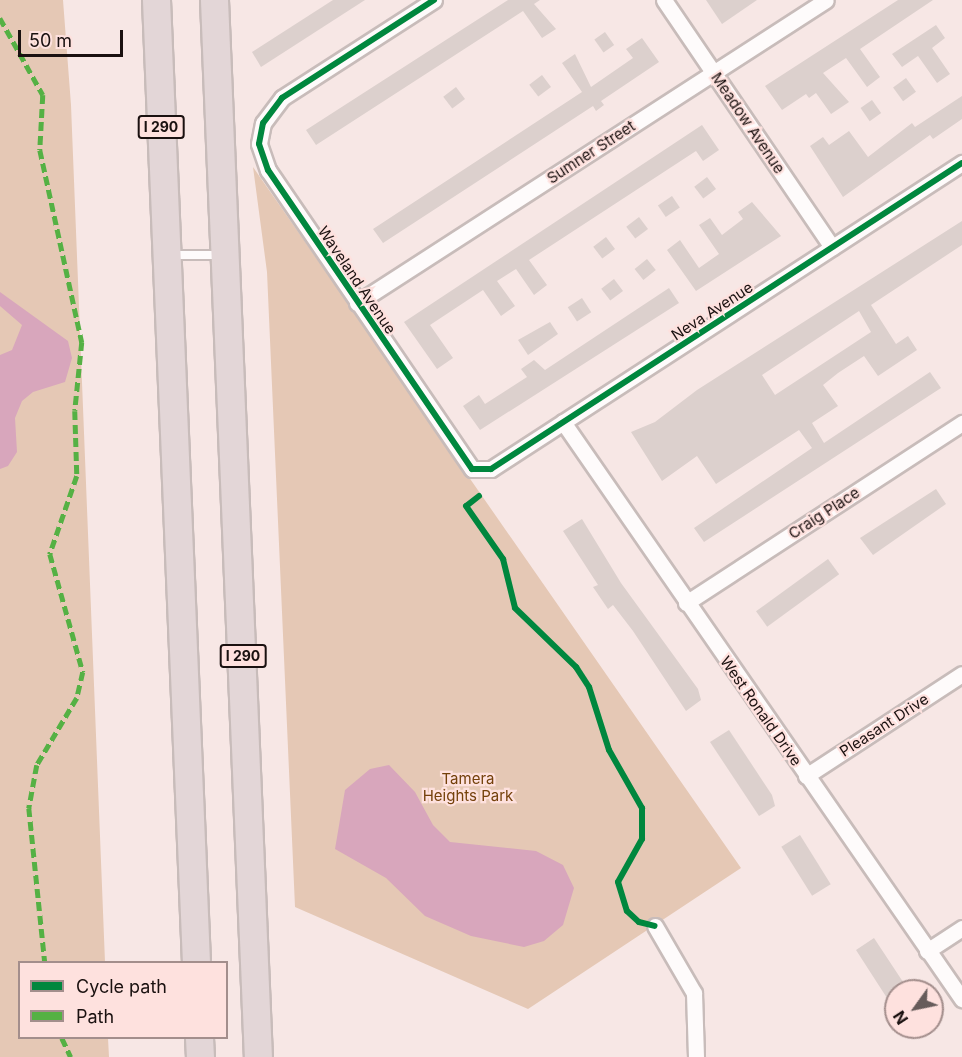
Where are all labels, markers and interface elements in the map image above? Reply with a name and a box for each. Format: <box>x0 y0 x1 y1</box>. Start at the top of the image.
scale bar <box>21 18 126 56</box>
text: 50 m <box>29 30 72 51</box>
street label: Meadow Avenue <box>708 69 788 177</box>
road number: I 290 <box>137 116 185 138</box>
street label: Sumner Street <box>544 117 638 187</box>
street label: Waveland Avenue <box>314 223 400 337</box>
street label: Neva Avenue <box>668 278 756 344</box>
street label: Craig Place <box>785 483 863 543</box>
road number: I 290 <box>219 645 267 667</box>
street label: West Ronald Drive <box>716 653 806 769</box>
street label: Pleasant Drive <box>836 690 932 760</box>
park label: Tamera Heights Park <box>423 769 513 804</box>
legend <box>18 961 228 1039</box>
text: Cycle path <box>76 976 167 997</box>
north arrow <box>884 979 944 1039</box>
text: Path <box>76 1006 114 1027</box>
text: N <box>889 1007 912 1028</box>

